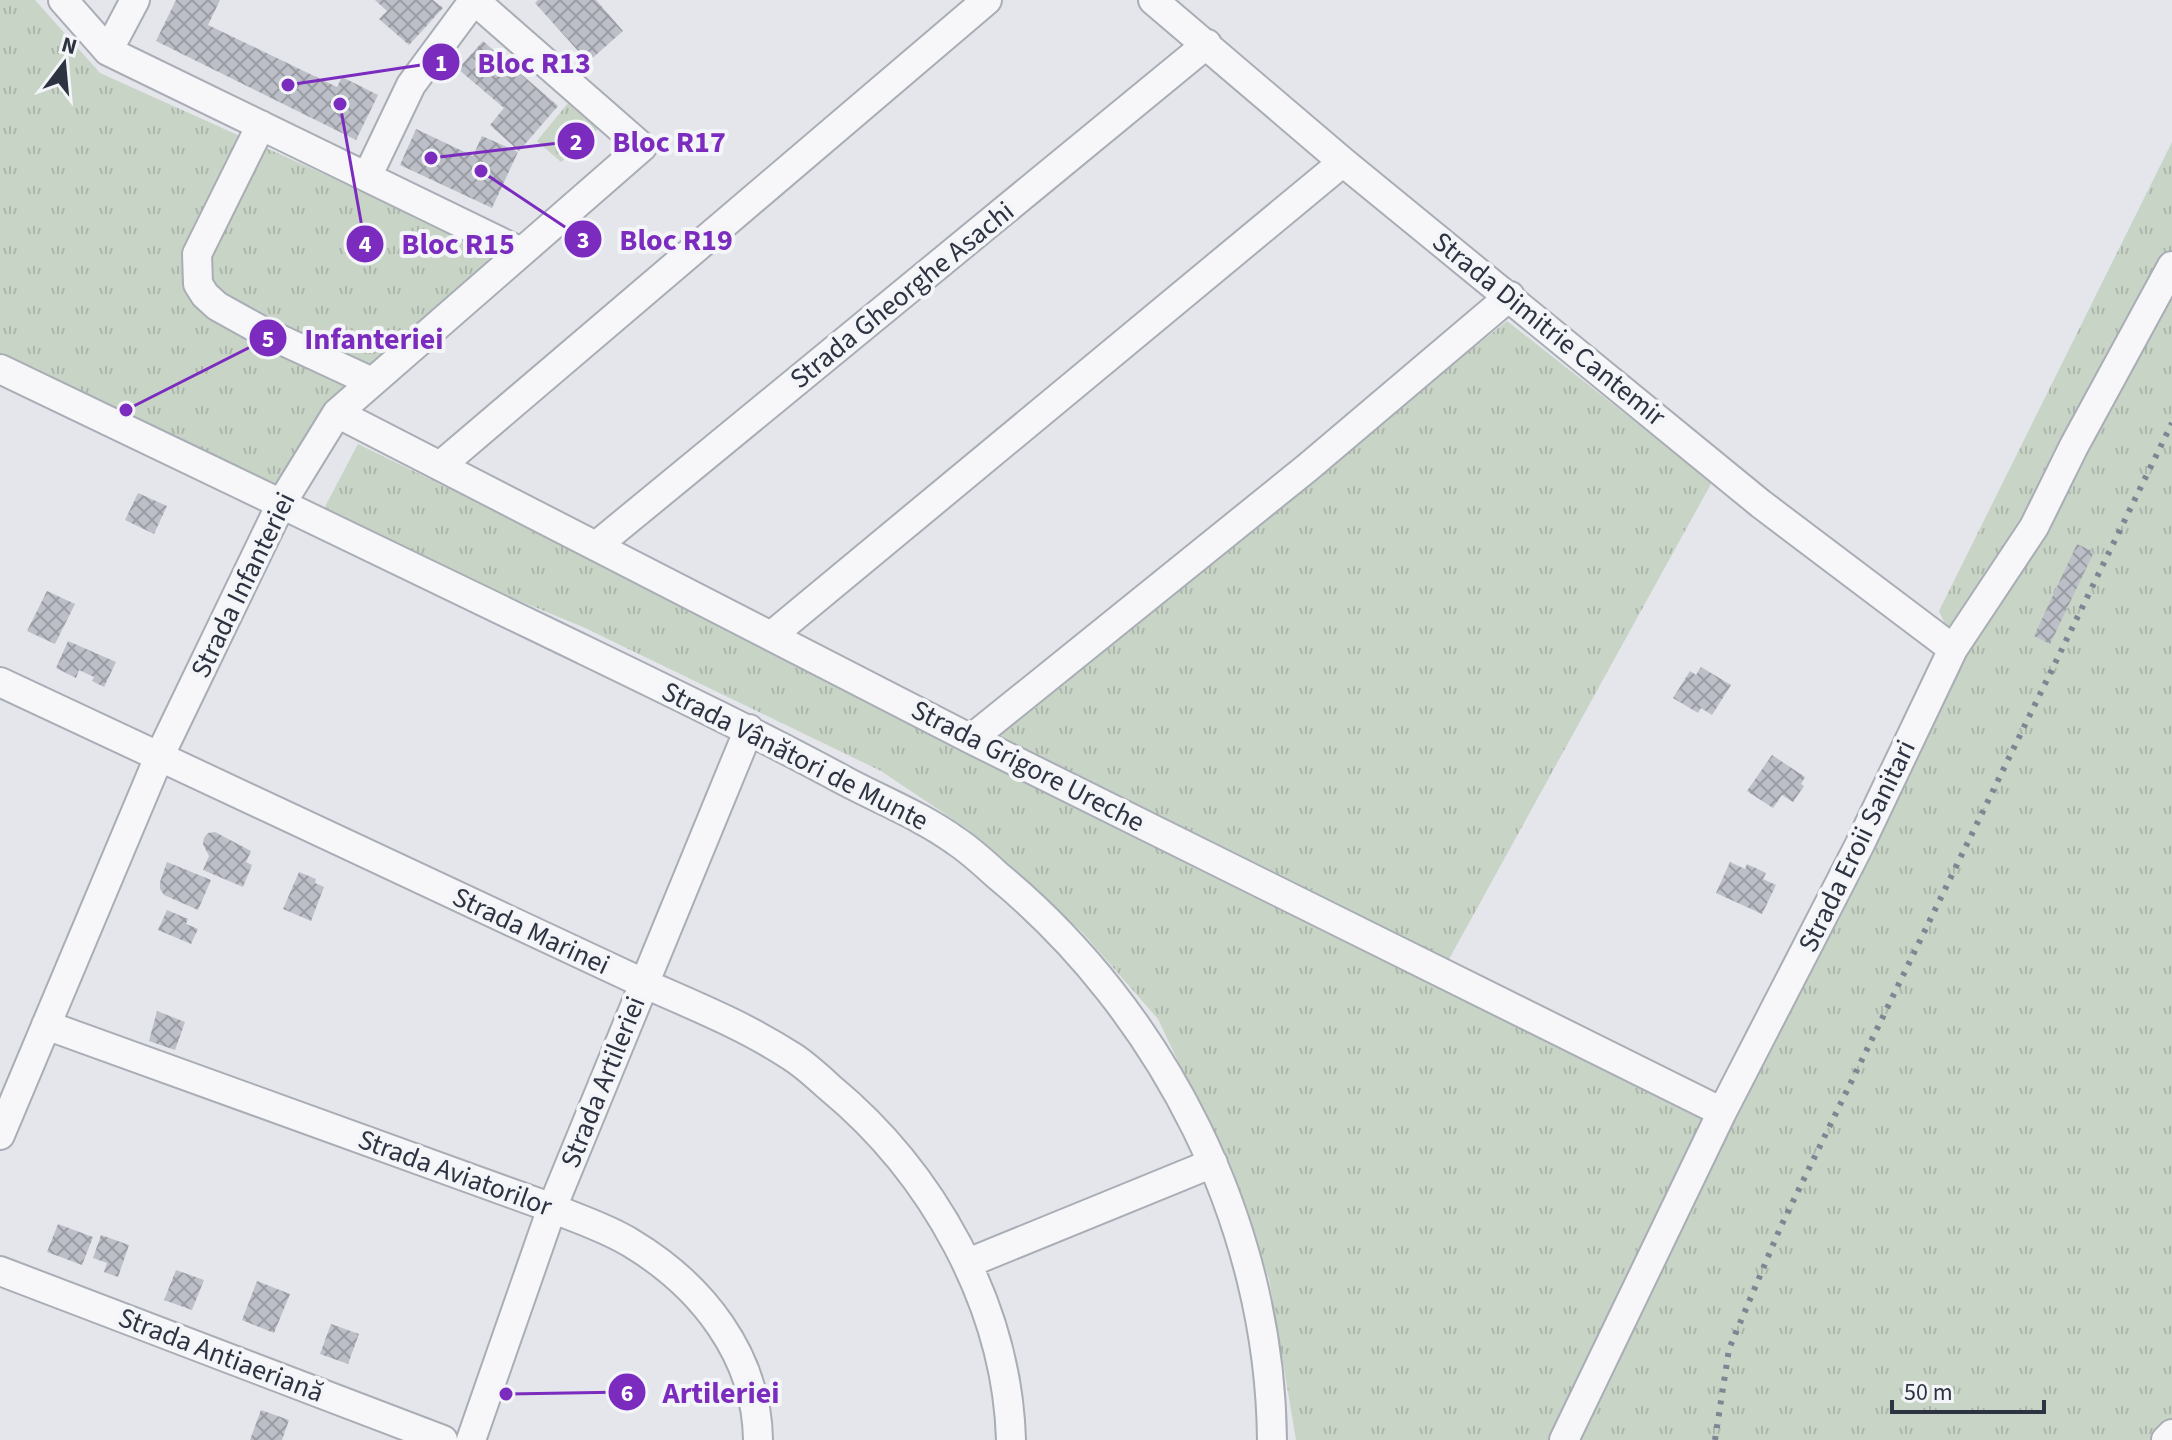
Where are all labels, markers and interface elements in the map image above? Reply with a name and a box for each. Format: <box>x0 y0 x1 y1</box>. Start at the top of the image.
north arrow <box>24 24 104 104</box>
text: N <box>58 28 81 63</box>
callout: Bloc R13 <box>421 35 607 89</box>
text: Bloc R13 <box>477 42 591 85</box>
text: 1 <box>435 46 447 81</box>
callout: Bloc R17 <box>556 114 742 168</box>
text: Bloc R17 <box>612 121 726 164</box>
text: 2 <box>570 125 582 160</box>
street label: Strada Gheorghe Asachi <box>781 192 1023 398</box>
callout: Bloc R19 <box>563 212 748 266</box>
callout: Bloc R15 <box>345 217 531 271</box>
text: Bloc R19 <box>619 219 733 262</box>
street label: Strada Dimitrie Cantemir <box>1424 222 1675 436</box>
text: Bloc R15 <box>401 223 515 266</box>
text: 3 <box>577 223 589 258</box>
text: 4 <box>359 227 372 262</box>
callout: Infanteriei <box>248 311 460 365</box>
text: Infanteriei <box>304 318 444 361</box>
text: 5 <box>262 322 274 357</box>
street label: Strada Infanteriei <box>181 485 305 685</box>
street label: Strada Vânători de Munte <box>655 671 935 841</box>
street label: Strada Grigore Ureche <box>904 690 1152 842</box>
street label: Strada Eroii Sanitari <box>1788 733 1926 959</box>
street label: Strada Marinei <box>446 877 616 985</box>
street label: Strada Artileriei <box>550 990 656 1174</box>
street label: Strada Aviatorilor <box>352 1119 558 1227</box>
street label: Strada Antiaeriană <box>112 1297 330 1413</box>
scale bar <box>1892 1364 2044 1414</box>
callout: Artileriei <box>607 1365 796 1419</box>
text: Artileriei <box>661 1372 780 1415</box>
text: 50 m <box>1904 1375 1953 1410</box>
text: 6 <box>621 1376 633 1411</box>

